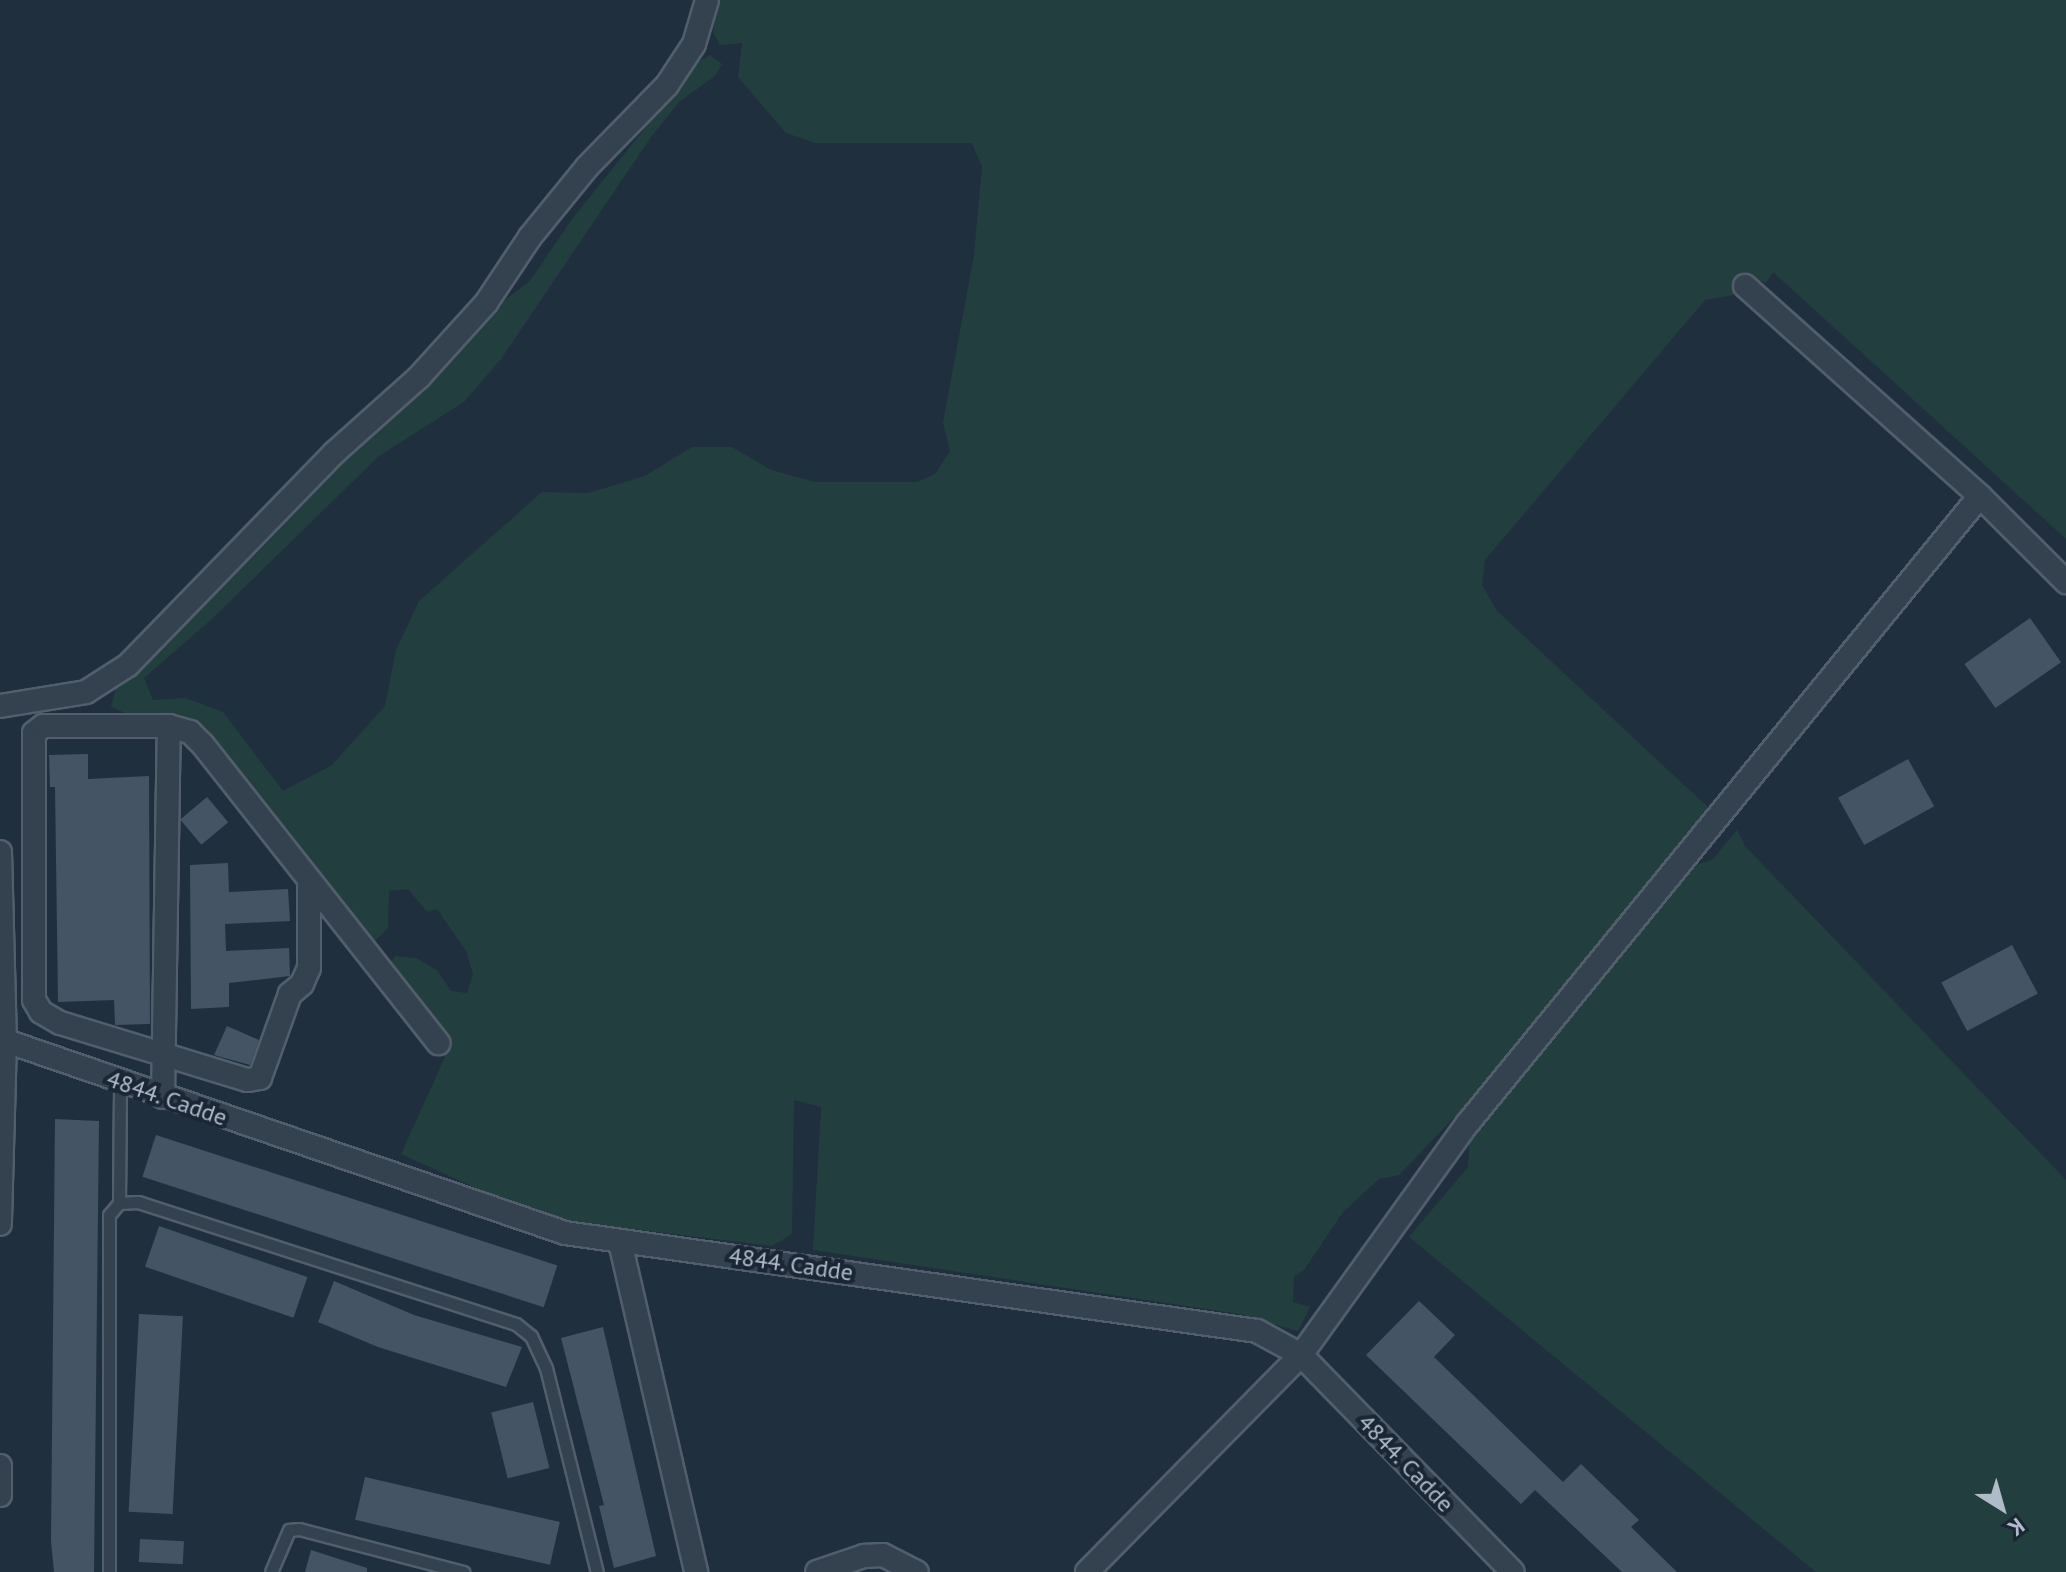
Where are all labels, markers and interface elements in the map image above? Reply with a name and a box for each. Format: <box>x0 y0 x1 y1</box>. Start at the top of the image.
street label: 4844. Cadde <box>102 1064 232 1132</box>
street label: 4844. Cadde <box>726 1241 856 1287</box>
street label: 4844. Cadde <box>1352 1407 1460 1519</box>
north arrow <box>1962 1468 2042 1548</box>
text: K <box>2003 1512 2030 1542</box>

